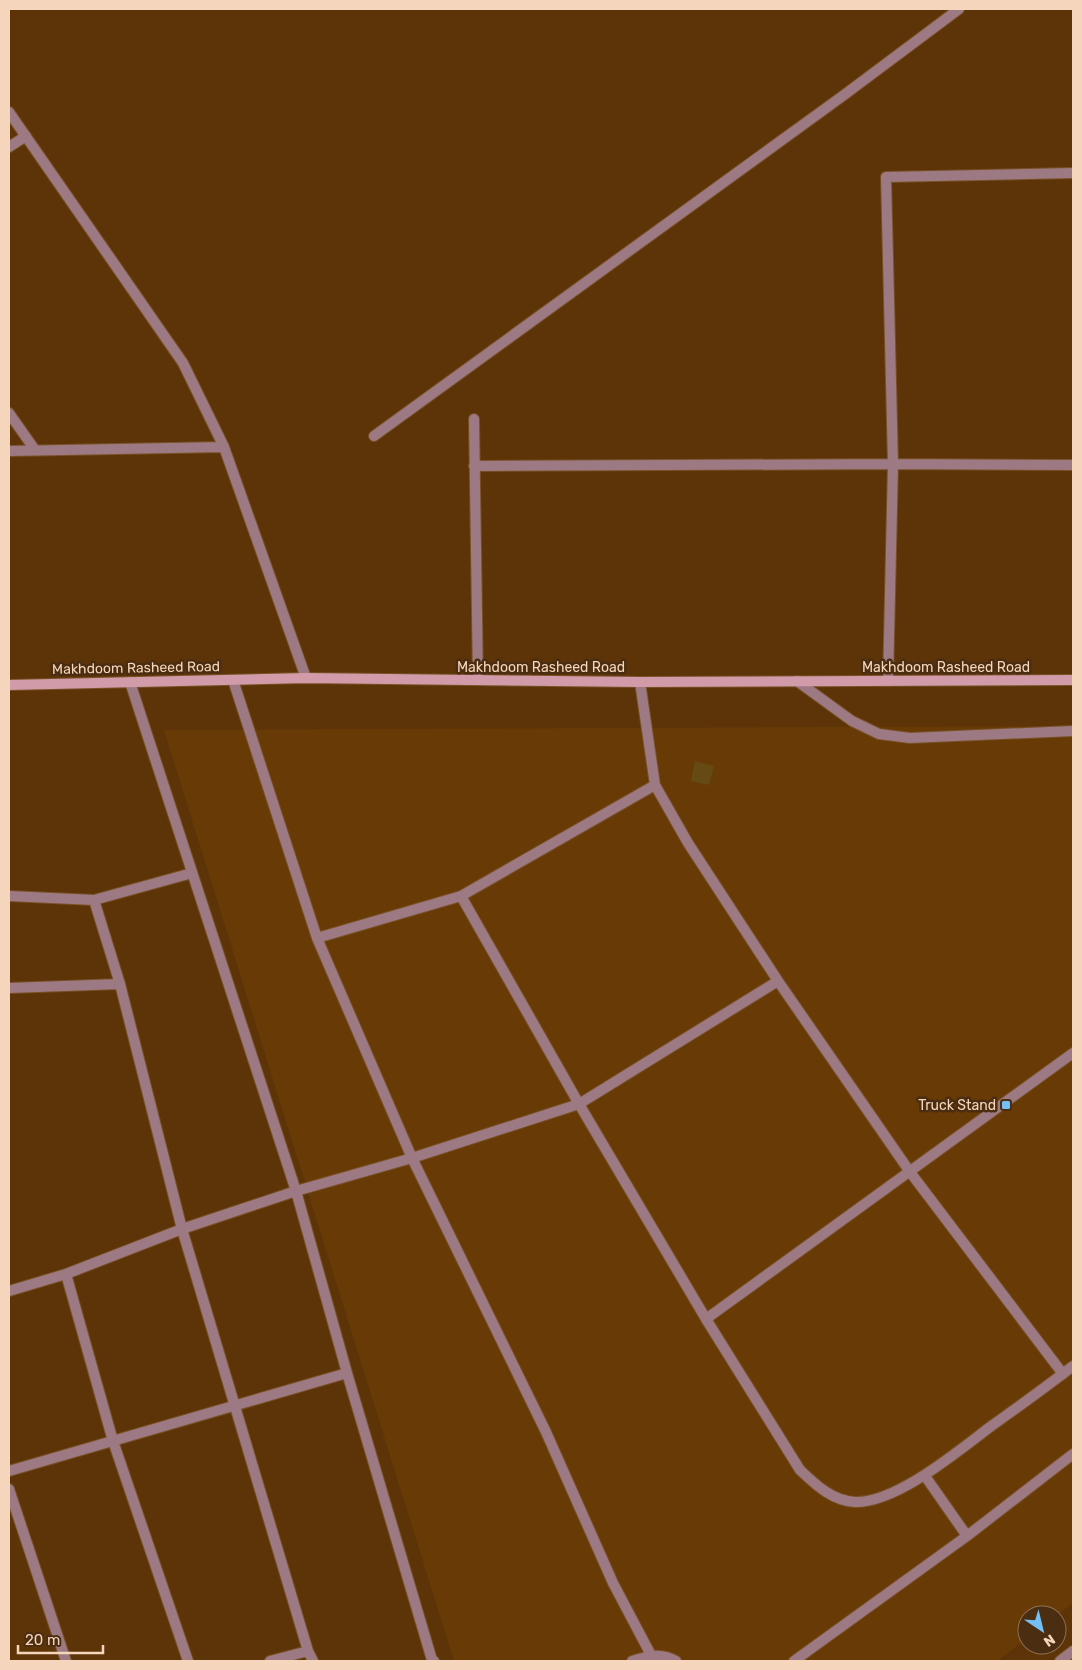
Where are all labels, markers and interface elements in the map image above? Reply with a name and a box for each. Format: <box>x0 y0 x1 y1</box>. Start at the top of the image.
street label: Makhdoom Rasheed Road <box>52 658 220 678</box>
street label: Makhdoom Rasheed Road <box>457 659 625 676</box>
street label: Makhdoom Rasheed Road <box>862 659 1030 676</box>
place label: Truck Stand <box>918 1097 996 1114</box>
marker: Truck Stand <box>1000 1099 1012 1111</box>
north arrow <box>1017 1605 1067 1655</box>
scale bar <box>18 1622 102 1654</box>
text: N <box>1040 1630 1058 1650</box>
text: 20 m <box>25 1631 60 1649</box>

